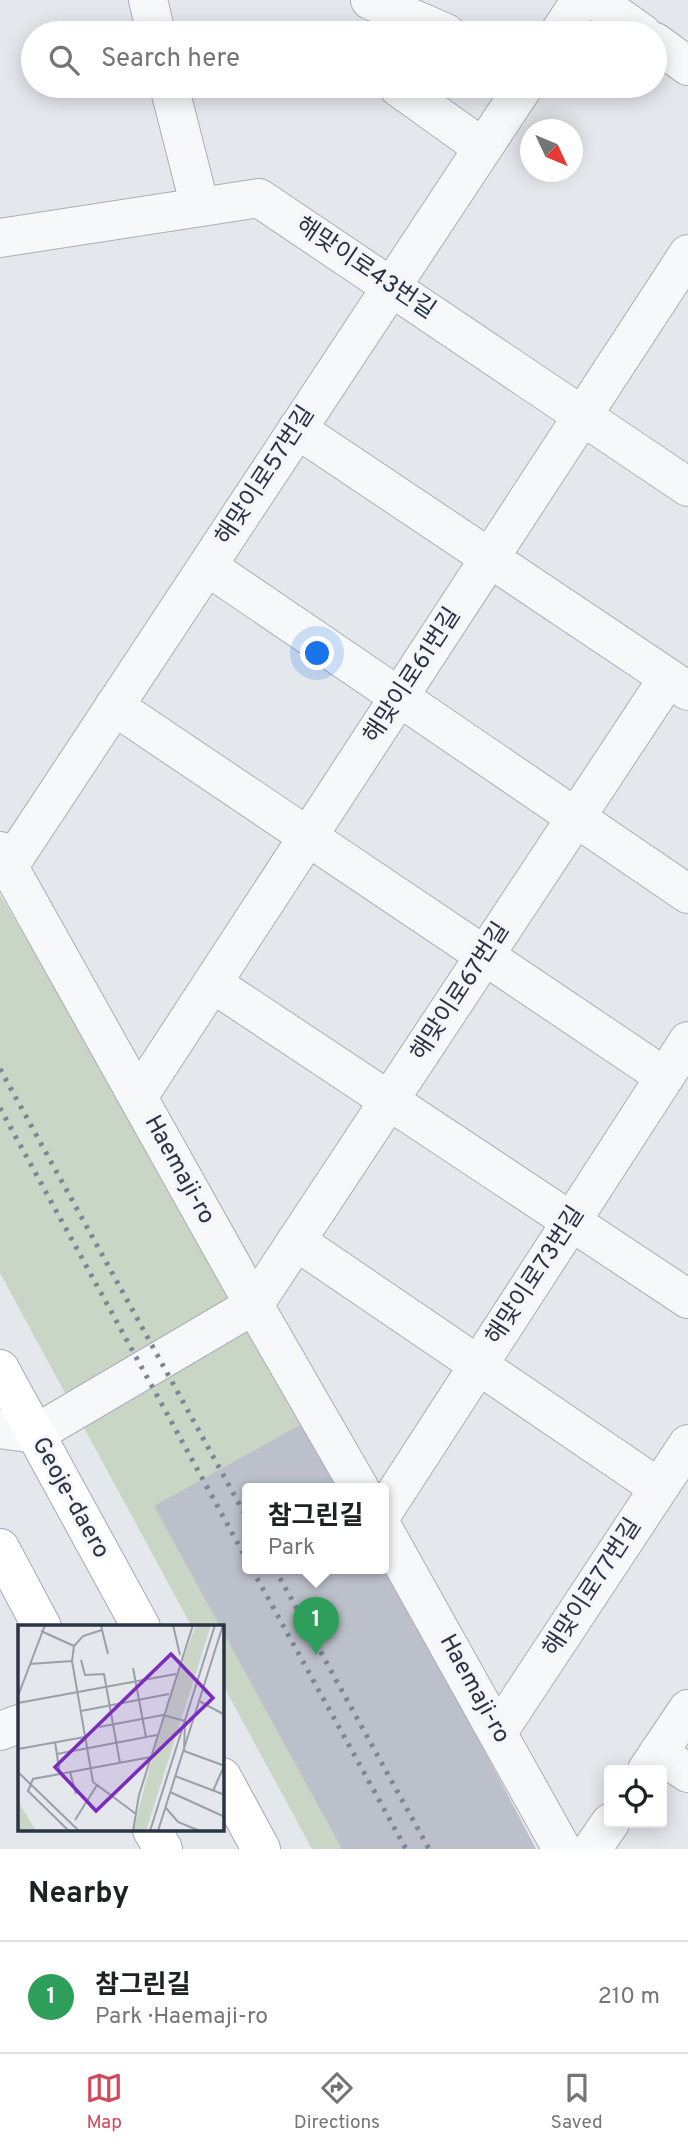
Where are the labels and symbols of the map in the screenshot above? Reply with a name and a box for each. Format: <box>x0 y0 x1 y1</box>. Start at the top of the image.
north arrow <box>520 119 583 182</box>
street label: 해맞이로43번길 <box>290 211 440 327</box>
street label: 해맞이로57번길 <box>210 401 322 551</box>
street label: 해맞이로61번길 <box>358 603 468 749</box>
your location <box>300 636 334 670</box>
street label: 해맞이로67번길 <box>405 917 517 1067</box>
street label: Haemaji-ro <box>137 1110 221 1230</box>
street label: 해맞이로73번길 <box>480 1201 592 1351</box>
street label: Geoje-daero <box>24 1432 116 1564</box>
street label: 해맞이로77번길 <box>537 1513 649 1663</box>
pin: 1 <box>293 1597 339 1655</box>
inset map <box>18 1625 224 1832</box>
street label: Haemaji-ro <box>432 1629 516 1749</box>

